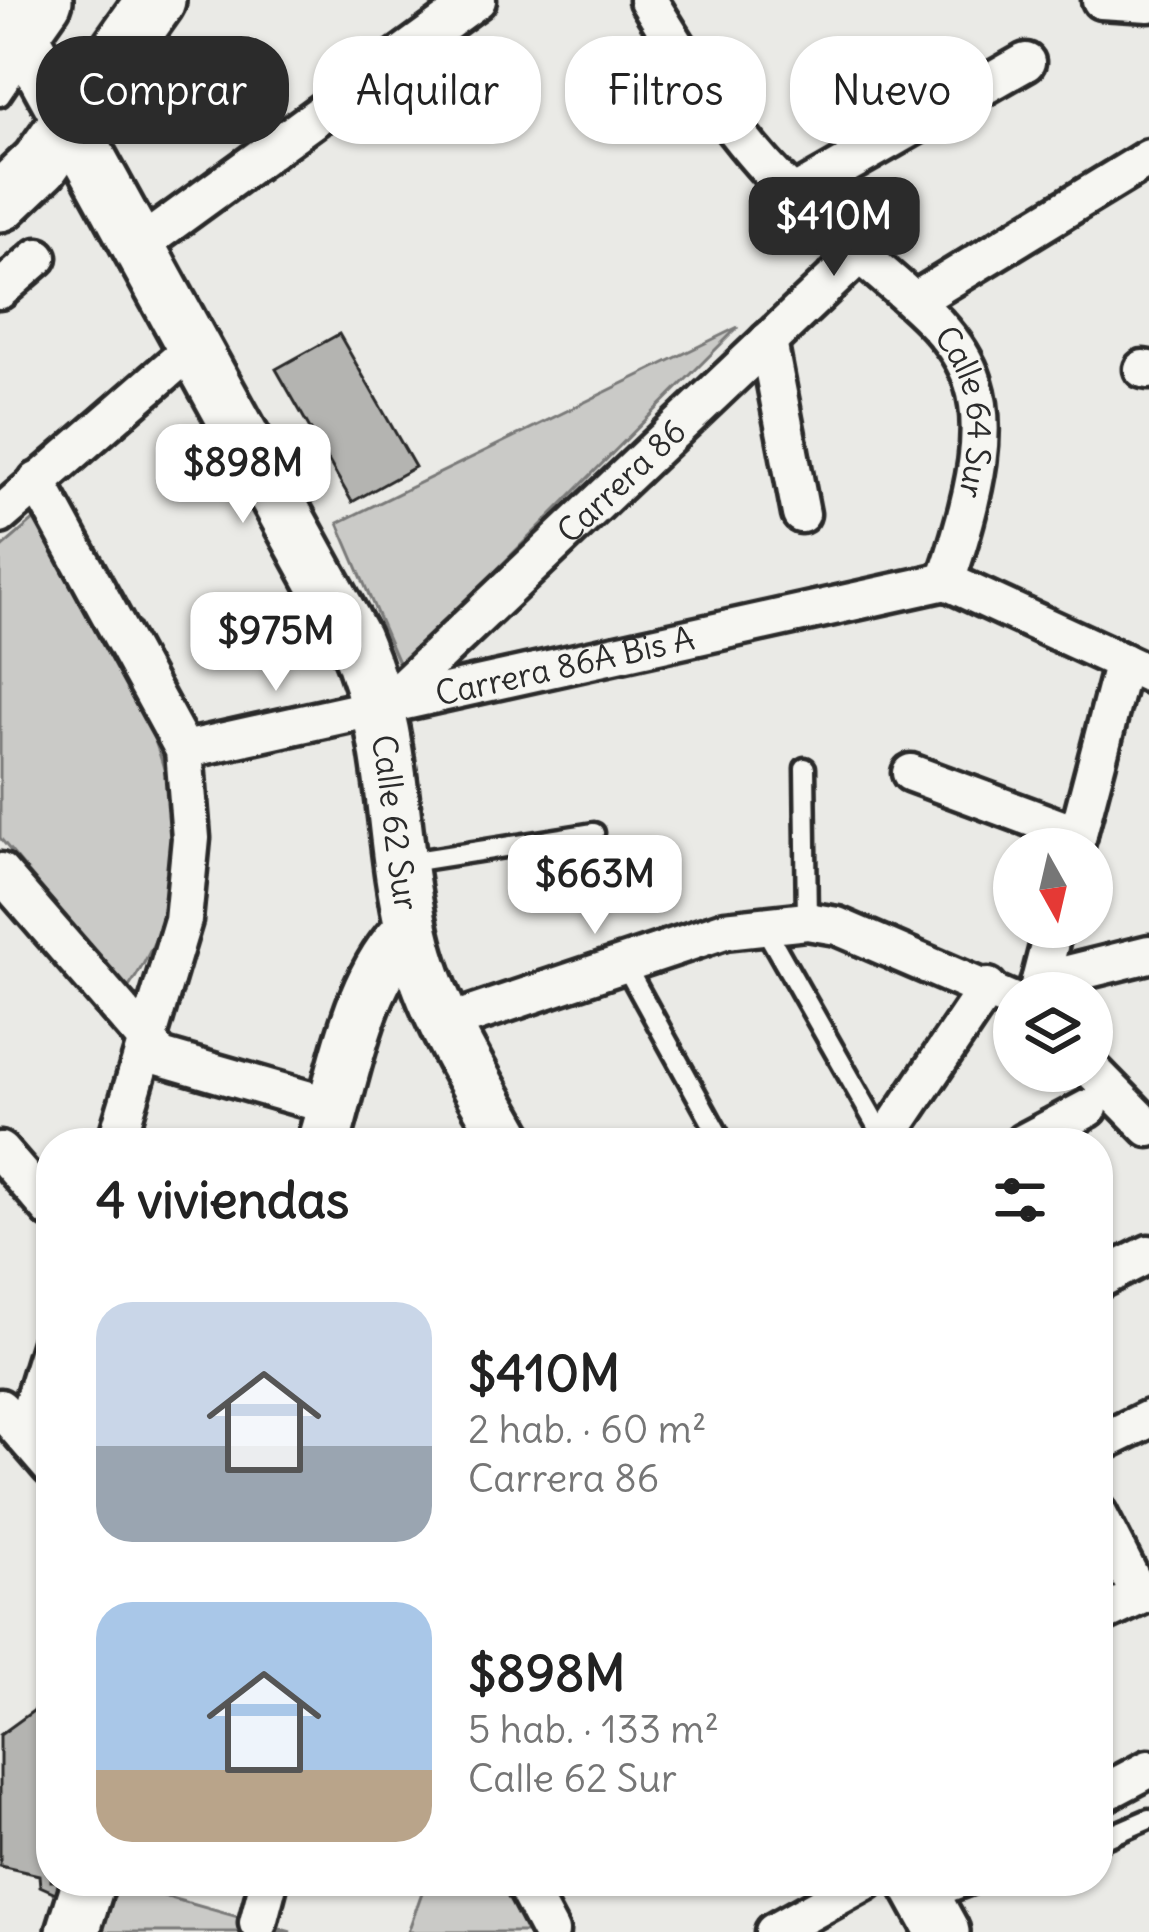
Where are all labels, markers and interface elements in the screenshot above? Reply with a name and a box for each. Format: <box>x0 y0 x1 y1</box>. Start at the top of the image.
chip: Comprar <box>36 36 289 144</box>
chip: Alquilar <box>313 36 541 144</box>
chip: Filtros <box>565 36 766 144</box>
chip: Nuevo <box>790 36 993 144</box>
pin: $410M <box>750 177 918 279</box>
text: $410M <box>776 191 892 240</box>
street label: Calle 64 Sur <box>926 317 1001 502</box>
street label: Carrera 86 <box>548 410 694 552</box>
pin: $898M <box>159 424 327 526</box>
text: $898M <box>183 438 303 487</box>
pin: $975M <box>192 592 360 694</box>
text: $975M <box>217 606 335 655</box>
street label: Carrera 86A Bis A <box>431 616 698 715</box>
street label: Calle 62 Sur <box>363 731 428 914</box>
north arrow <box>993 828 1113 948</box>
map controls <box>993 828 1113 1092</box>
pin: $663M <box>511 835 679 937</box>
text: $663M <box>535 849 655 898</box>
button: layers <box>993 972 1113 1092</box>
icon: filters <box>987 1167 1053 1233</box>
text: 4 viviendas <box>96 1168 349 1232</box>
text: $410M <box>468 1341 620 1405</box>
icon: home <box>192 1350 336 1494</box>
text: 2 hab. · 60 m² <box>468 1405 707 1454</box>
text: Carrera 86 <box>468 1454 659 1503</box>
text: $898M <box>468 1641 626 1705</box>
icon: home <box>192 1650 336 1794</box>
text: 5 hab. · 133 m² <box>468 1705 719 1754</box>
text: Calle 62 Sur <box>468 1754 677 1803</box>

